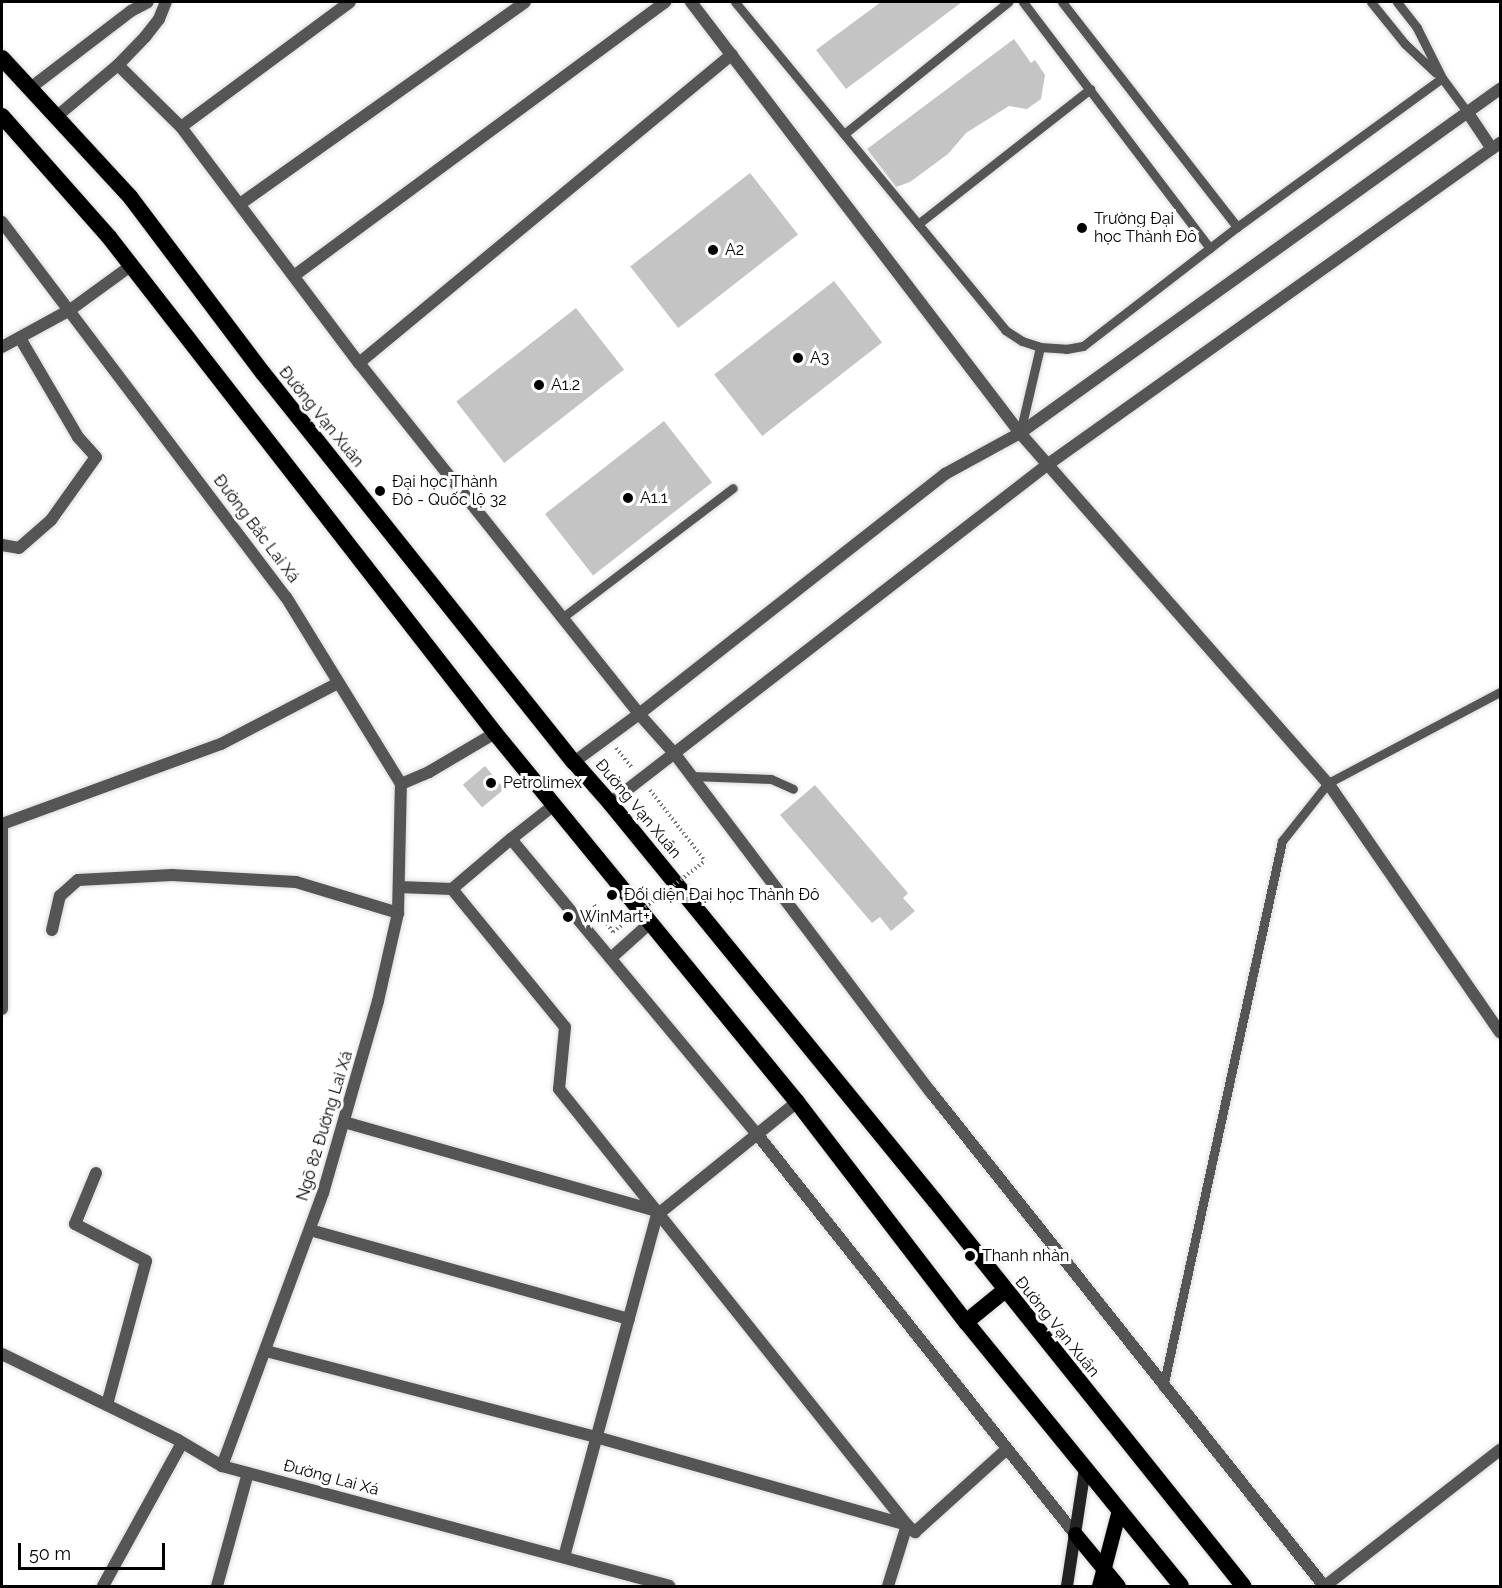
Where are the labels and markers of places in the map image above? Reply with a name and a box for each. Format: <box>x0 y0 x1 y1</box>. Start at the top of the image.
place label: Trường Đại học Thành Đô <box>1094 209 1197 247</box>
marker: Trường Đại học Thành Đô <box>1075 221 1089 235</box>
place label: A2 <box>725 240 744 260</box>
marker: A2 <box>706 243 720 257</box>
place label: A3 <box>810 348 829 368</box>
marker: A3 <box>791 351 805 365</box>
place label: A1.2 <box>551 375 580 395</box>
marker: A1.2 <box>532 378 546 392</box>
place label: Đại học Thành Đô - Quốc lộ 32 <box>392 472 507 510</box>
marker: Đại học Thành Đô - Quốc lộ 32 <box>373 484 387 498</box>
place label: A1.1 <box>640 488 668 508</box>
marker: A1.1 <box>621 491 635 505</box>
place label: Petrolimex <box>503 773 582 793</box>
marker: Petrolimex <box>484 776 498 790</box>
place label: Đối diện Đại học Thành Đô <box>624 885 820 905</box>
marker: Đối diện Đại học Thành Đô <box>605 888 619 902</box>
place label: WinMart+ <box>580 907 650 927</box>
marker: WinMart+ <box>561 910 575 924</box>
place label: Thanh nhàn <box>982 1246 1069 1266</box>
marker: Thanh nhàn <box>963 1249 977 1263</box>

